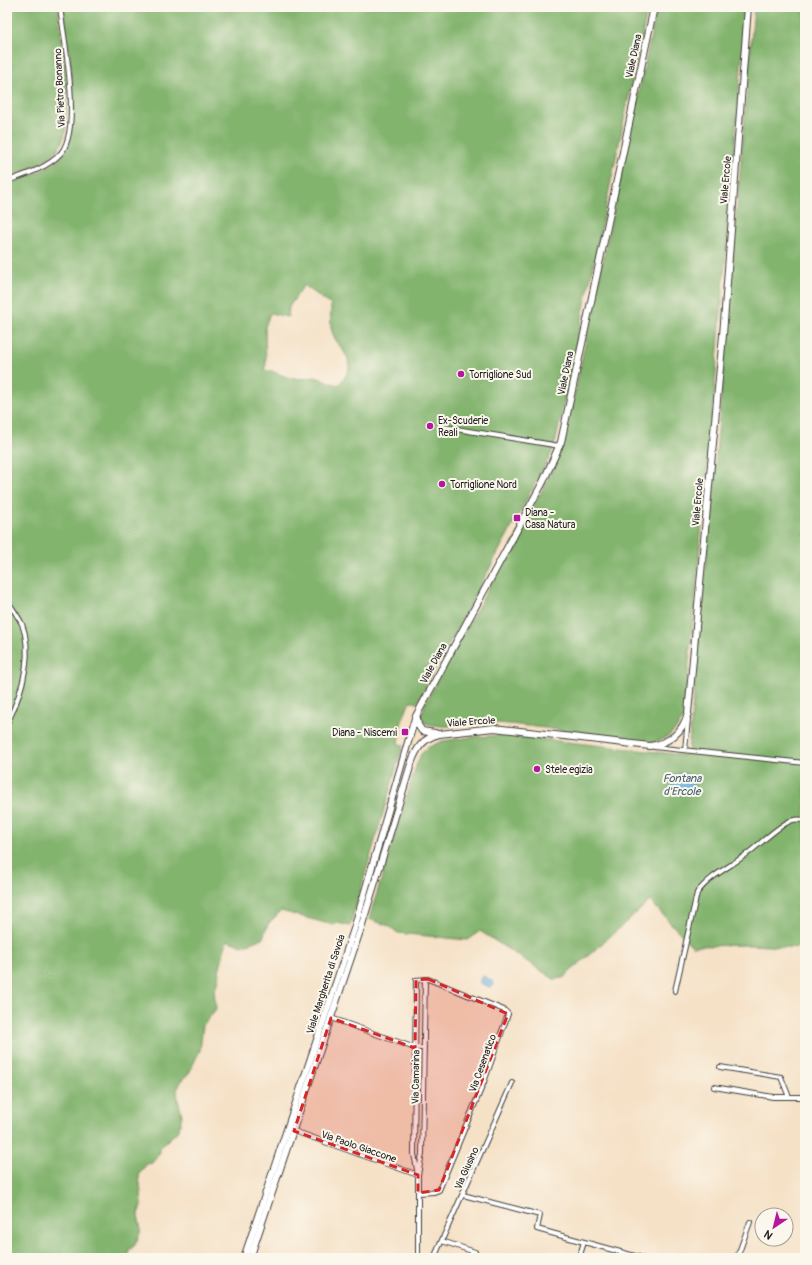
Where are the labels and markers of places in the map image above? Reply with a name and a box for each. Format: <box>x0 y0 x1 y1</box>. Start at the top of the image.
marker: Torriglione Sud <box>456 369 466 379</box>
place label: Torriglione Sud <box>469 369 531 381</box>
place label: Ex-Scuderie Reali <box>438 415 488 439</box>
marker: Ex-Scuderie Reali <box>425 421 435 431</box>
marker: Torriglione Nord <box>437 479 447 489</box>
place label: Torriglione Nord <box>450 479 517 491</box>
place label: Diana - Casa Natura <box>525 507 576 531</box>
marker: Diana - Casa Natura <box>512 513 522 523</box>
place label: Diana - Niscemi <box>332 727 397 739</box>
marker: Diana - Niscemi <box>400 727 410 737</box>
marker: Stele egizia <box>532 764 542 774</box>
place label: Stele egizia <box>545 764 593 776</box>

